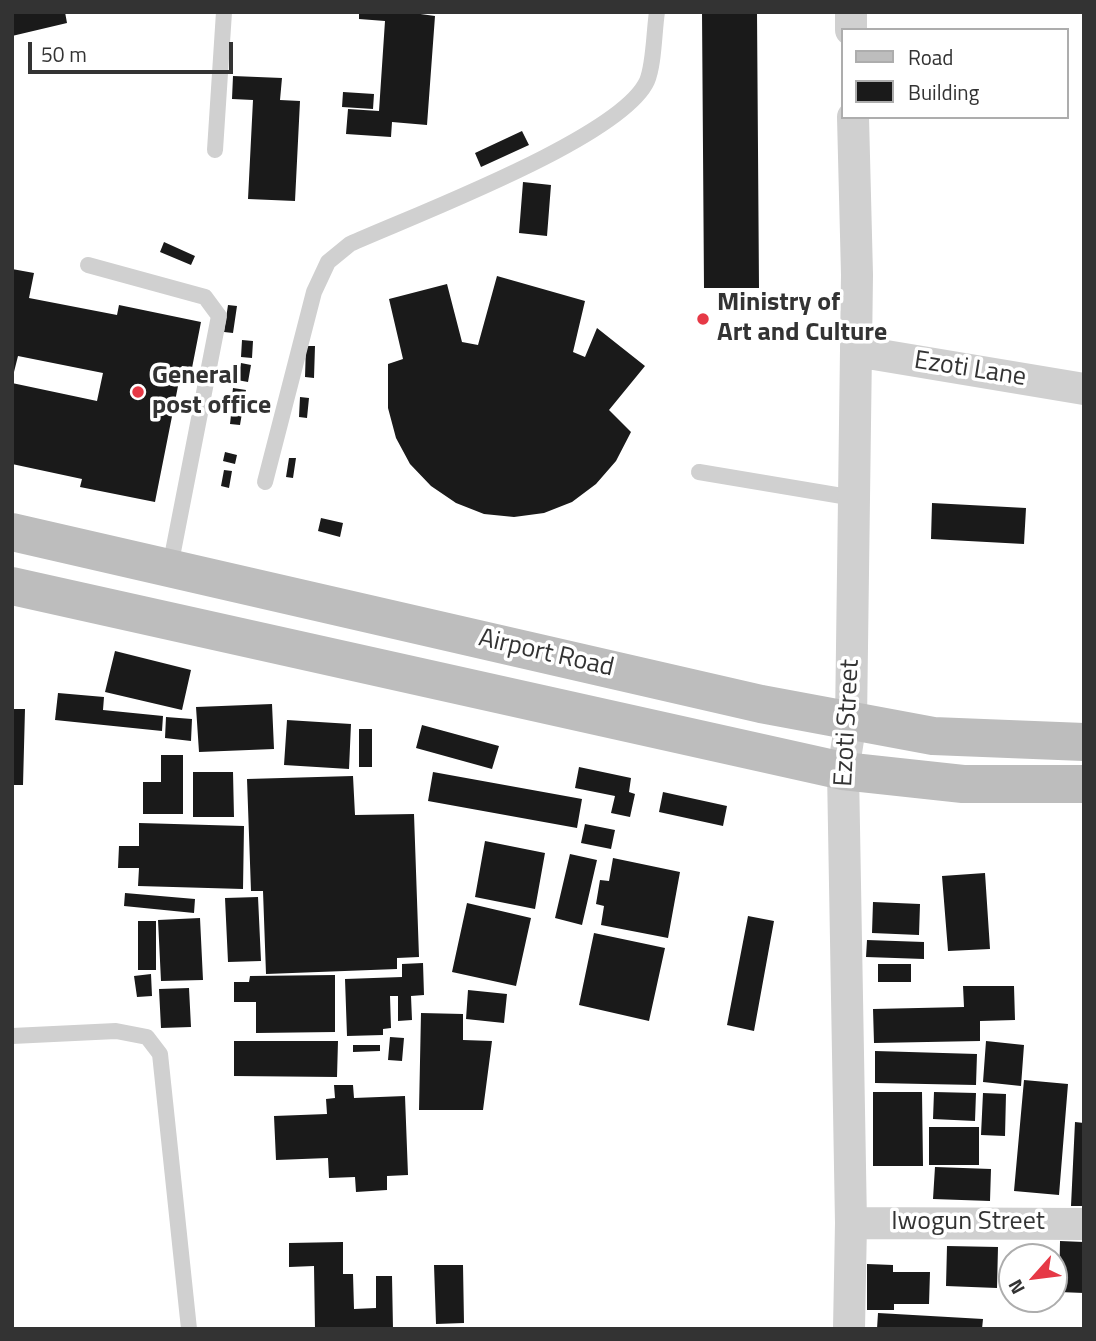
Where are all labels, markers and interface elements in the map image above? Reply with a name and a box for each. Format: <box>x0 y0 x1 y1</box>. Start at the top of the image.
scale bar <box>32 28 236 72</box>
legend <box>841 28 1068 119</box>
text: 50 m <box>41 38 87 70</box>
text: Road <box>908 41 953 73</box>
text: Building <box>908 76 979 108</box>
place label: Ministry of Art and Culture <box>717 288 887 350</box>
marker: Ministry of Art and Culture <box>695 311 711 327</box>
street label: Ezoti Lane <box>912 346 1028 394</box>
place label: General post office <box>152 361 271 422</box>
marker: General post office <box>130 384 146 400</box>
street label: Airport Road <box>475 623 617 685</box>
street label: Ezoti Street <box>829 659 867 787</box>
street label: Iwogun Street <box>891 1207 1045 1239</box>
north arrow <box>998 1243 1068 1313</box>
text: N <box>1000 1275 1032 1300</box>

